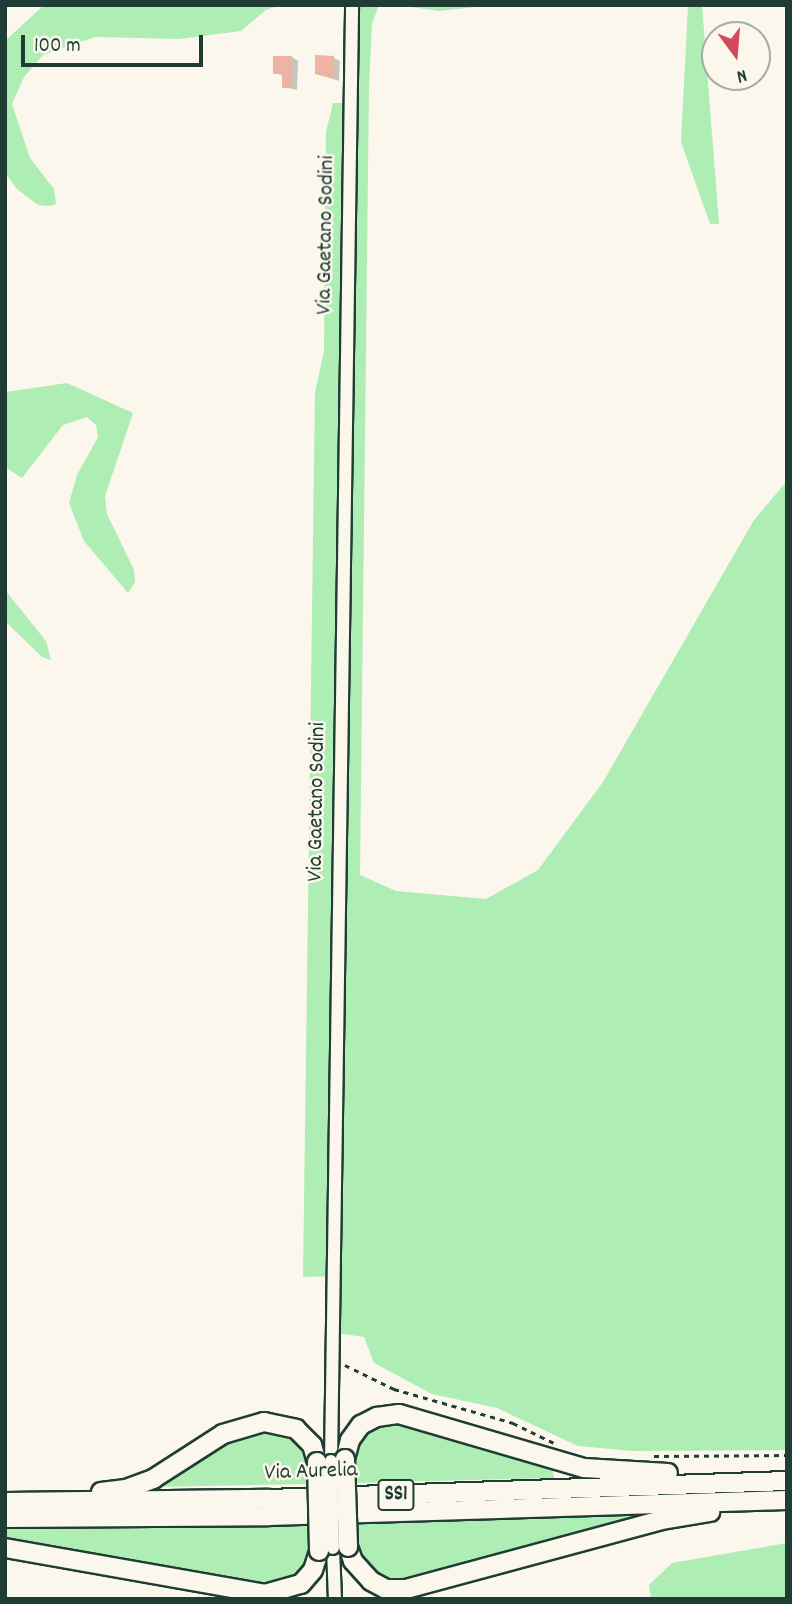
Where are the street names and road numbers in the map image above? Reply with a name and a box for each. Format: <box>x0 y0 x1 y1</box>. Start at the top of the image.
street label: Via Gaetano Sodini <box>312 155 342 315</box>
street label: Via Gaetano Sodini <box>303 722 333 882</box>
street label: Via Aurelia <box>264 1458 358 1488</box>
road number: SS1 <box>377 1478 415 1512</box>

